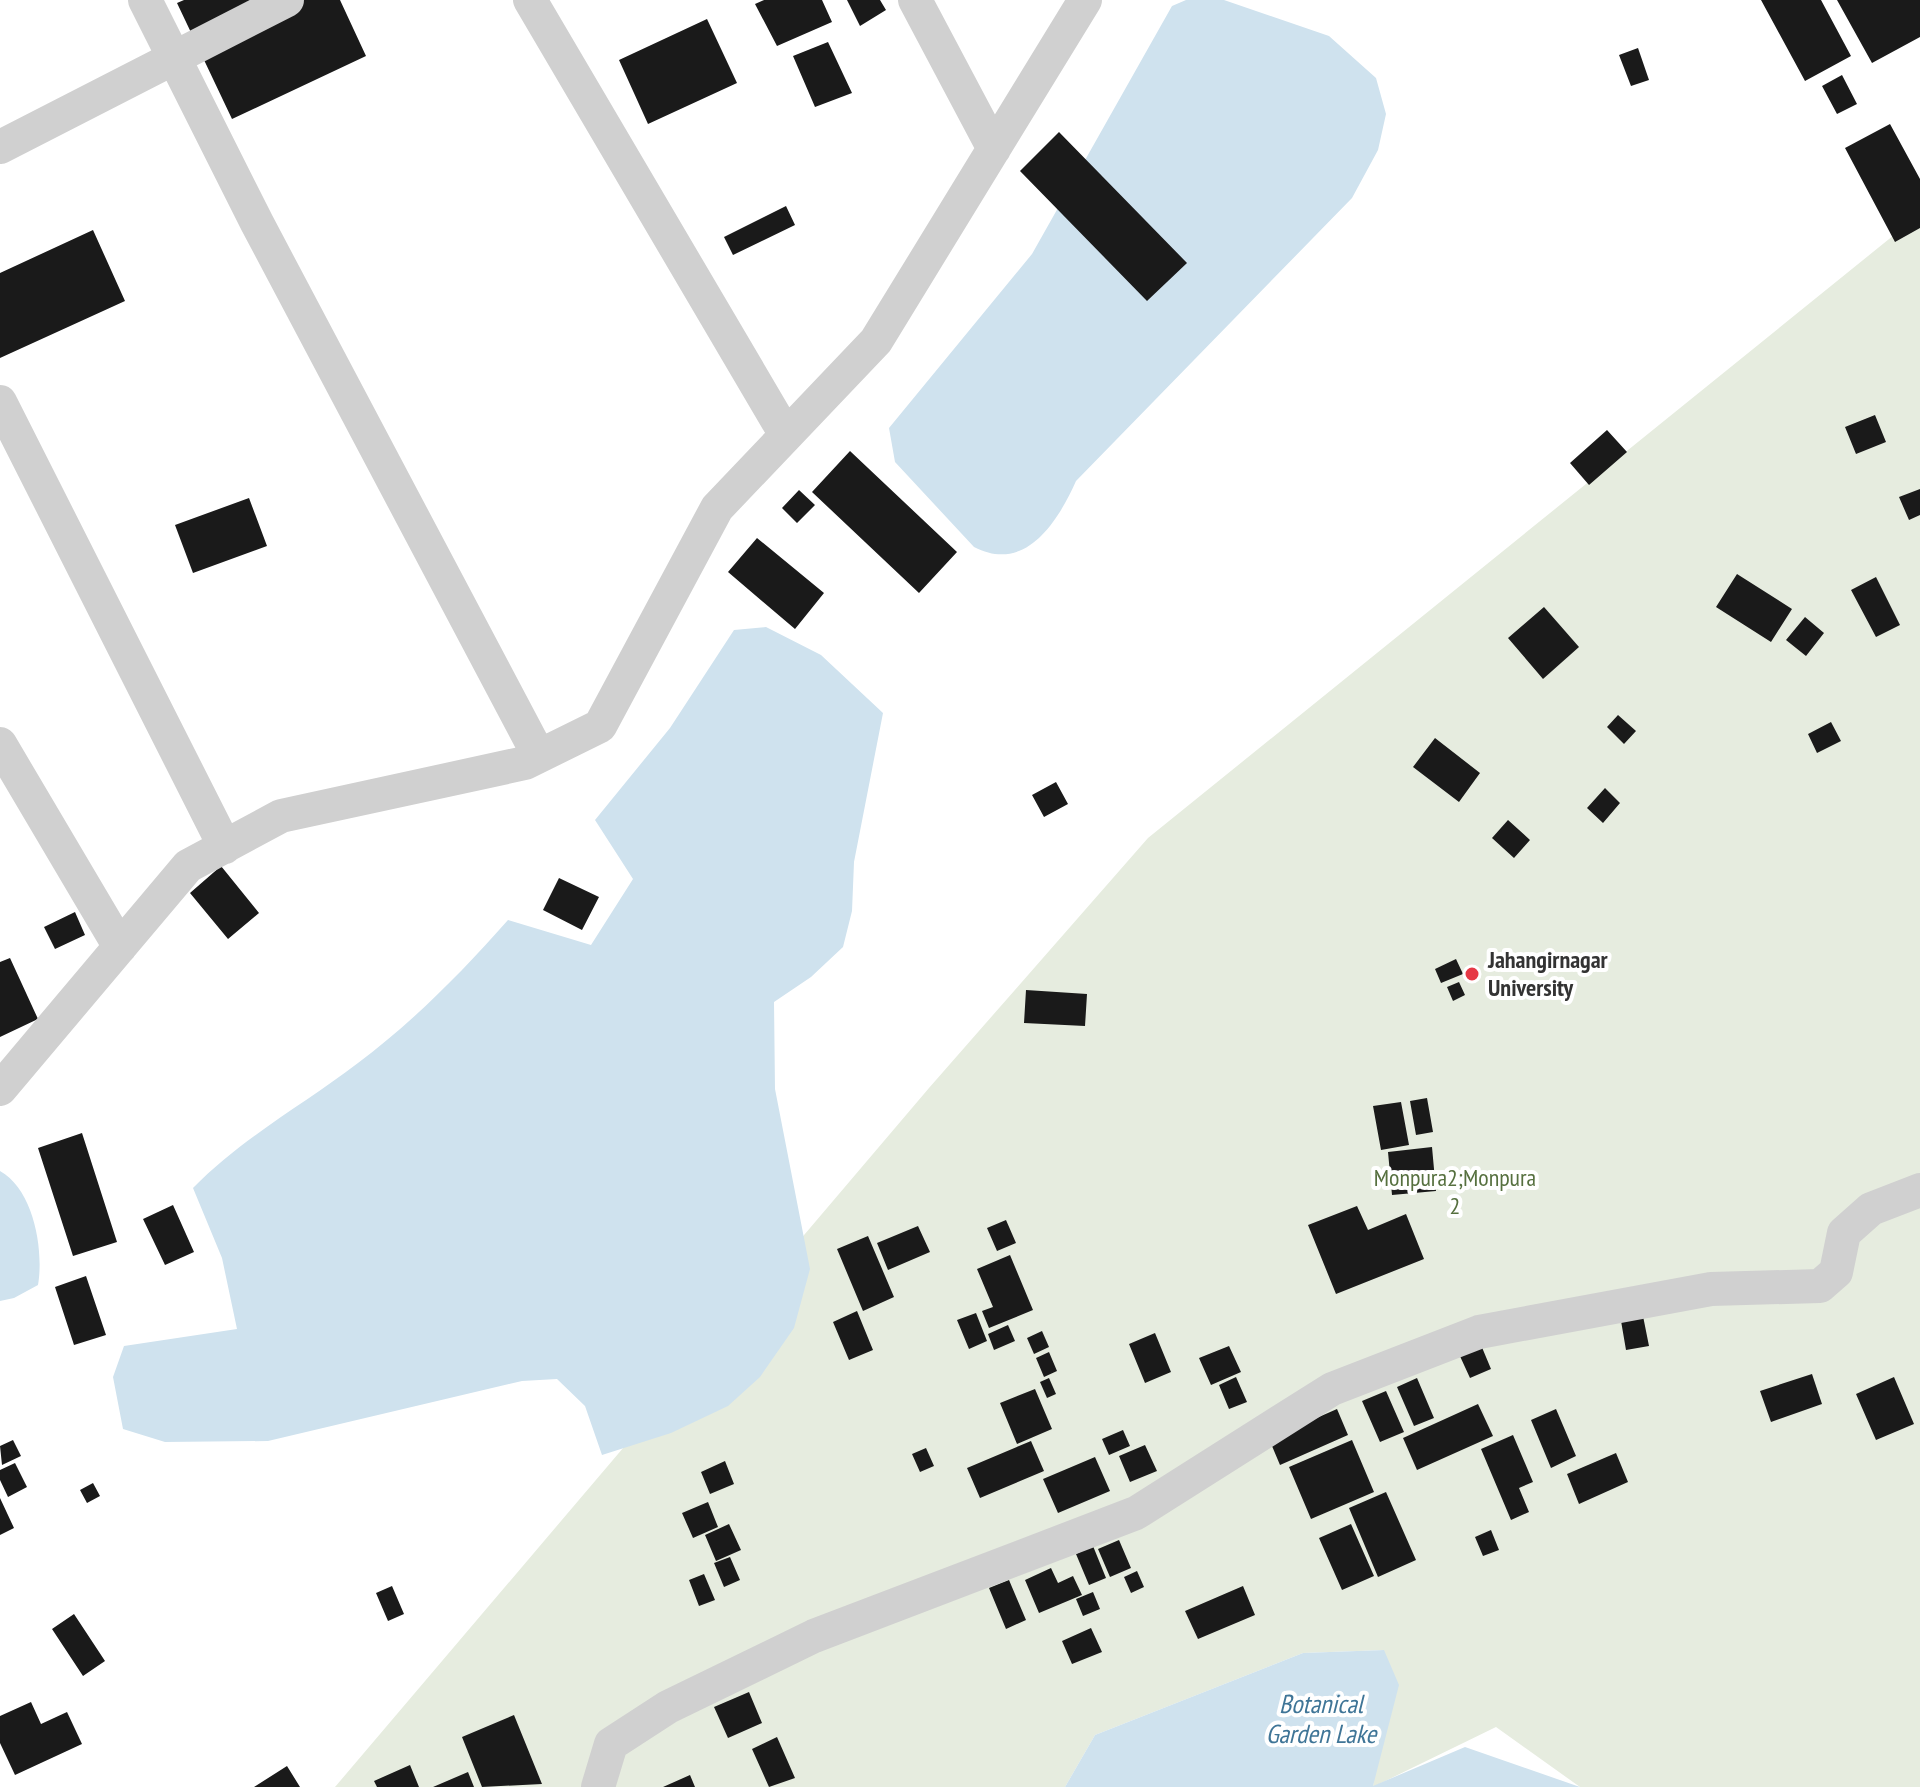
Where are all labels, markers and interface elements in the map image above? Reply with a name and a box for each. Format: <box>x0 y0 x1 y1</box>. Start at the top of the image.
place label: Jahangirnagar University <box>1487 944 1609 1003</box>
marker: Jahangirnagar University <box>1463 965 1481 983</box>
park label: Monpura2;Monpura 2 <box>1374 1162 1536 1221</box>
water label: Botanical Garden Lake <box>1266 1687 1379 1750</box>

